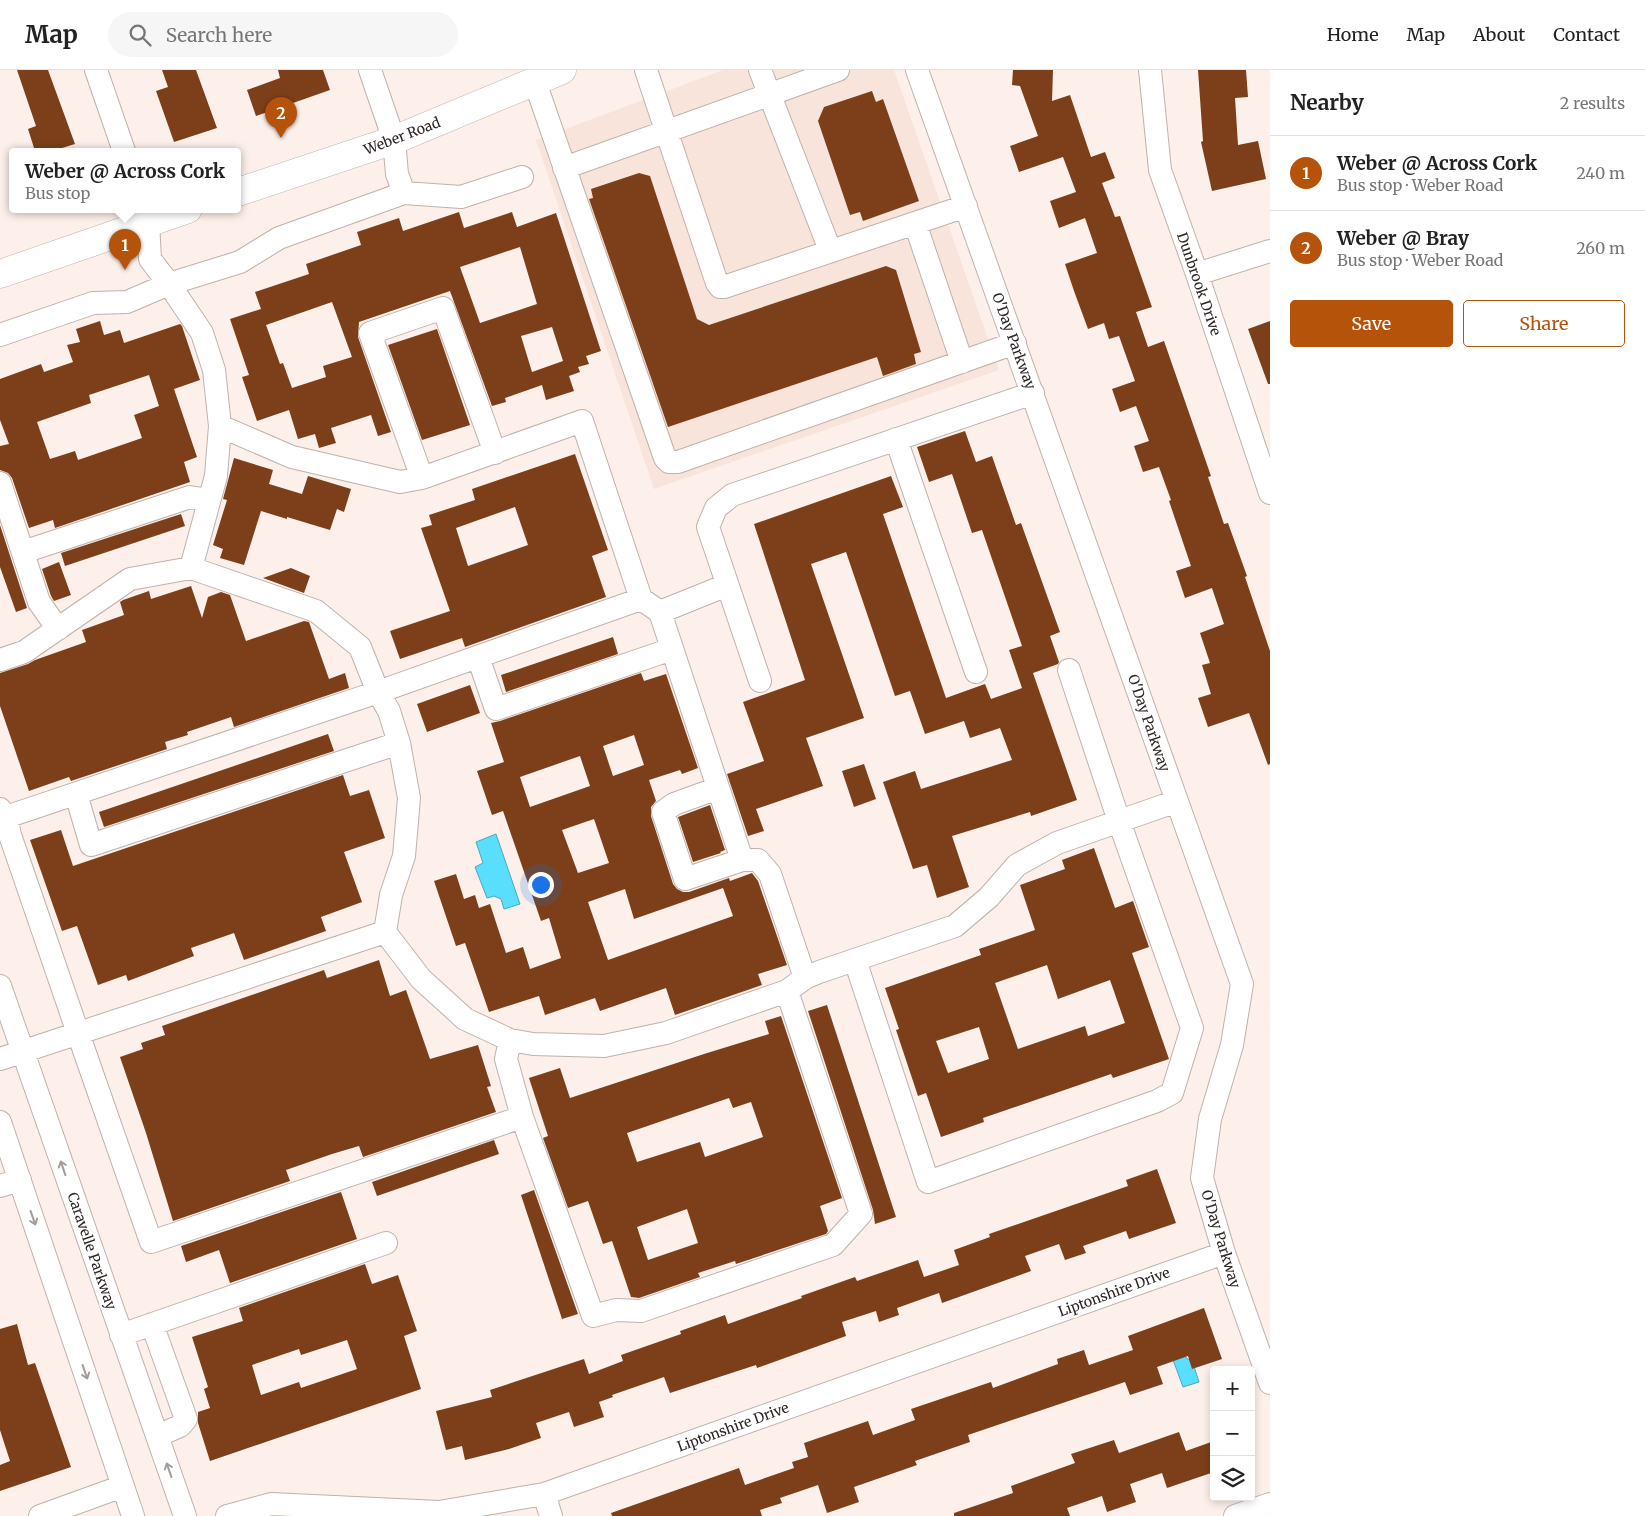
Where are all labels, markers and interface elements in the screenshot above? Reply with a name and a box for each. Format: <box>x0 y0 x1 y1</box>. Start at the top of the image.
search box <box>108 12 458 57</box>
text: Map <box>25 19 78 50</box>
icon: search <box>126 21 154 49</box>
text: Search here <box>166 23 272 47</box>
text: Home <box>1327 23 1379 46</box>
text: Map <box>1407 23 1445 46</box>
text: About <box>1473 23 1525 46</box>
text: Contact <box>1553 23 1620 46</box>
text: Nearby <box>1290 89 1364 116</box>
text: 2 results <box>1560 93 1625 113</box>
pin: 2 <box>265 97 297 138</box>
street label: Weber Road <box>360 113 443 159</box>
popup <box>9 148 241 213</box>
text: Weber @ Across Cork <box>1337 151 1537 175</box>
text: Weber @ Across Cork <box>25 159 225 183</box>
text: 1 <box>1302 163 1310 183</box>
text: 240 m <box>1576 163 1625 183</box>
text: Bus stop · Weber Road <box>1337 175 1503 195</box>
text: Bus stop <box>25 183 90 203</box>
text: Weber @ Bray <box>1337 226 1469 250</box>
pin: 1 <box>109 229 141 270</box>
street label: Dunbrook Drive <box>1173 230 1225 338</box>
text: 2 <box>1301 238 1311 258</box>
text: 260 m <box>1576 238 1625 258</box>
text: Bus stop · Weber Road <box>1337 250 1503 270</box>
street label: O'Day Parkway <box>988 290 1040 393</box>
button: Save <box>1290 300 1453 347</box>
button: Share <box>1463 300 1625 347</box>
street label: O'Day Parkway <box>1124 672 1174 775</box>
your location <box>528 872 554 898</box>
one-way arrow <box>58 1161 67 1176</box>
street label: O'Day Parkway <box>1198 1188 1245 1291</box>
street label: Caravelle Parkway <box>63 1190 121 1313</box>
one-way arrow <box>28 1210 38 1226</box>
street label: Liptonshire Drive <box>1056 1263 1172 1321</box>
one-way arrow <box>80 1364 90 1380</box>
map controls <box>1210 1366 1255 1501</box>
button: + <box>1210 1366 1255 1411</box>
street label: Liptonshire Drive <box>675 1398 791 1456</box>
button: − <box>1210 1411 1255 1456</box>
button: layers <box>1210 1456 1255 1501</box>
one-way arrow <box>164 1463 173 1478</box>

